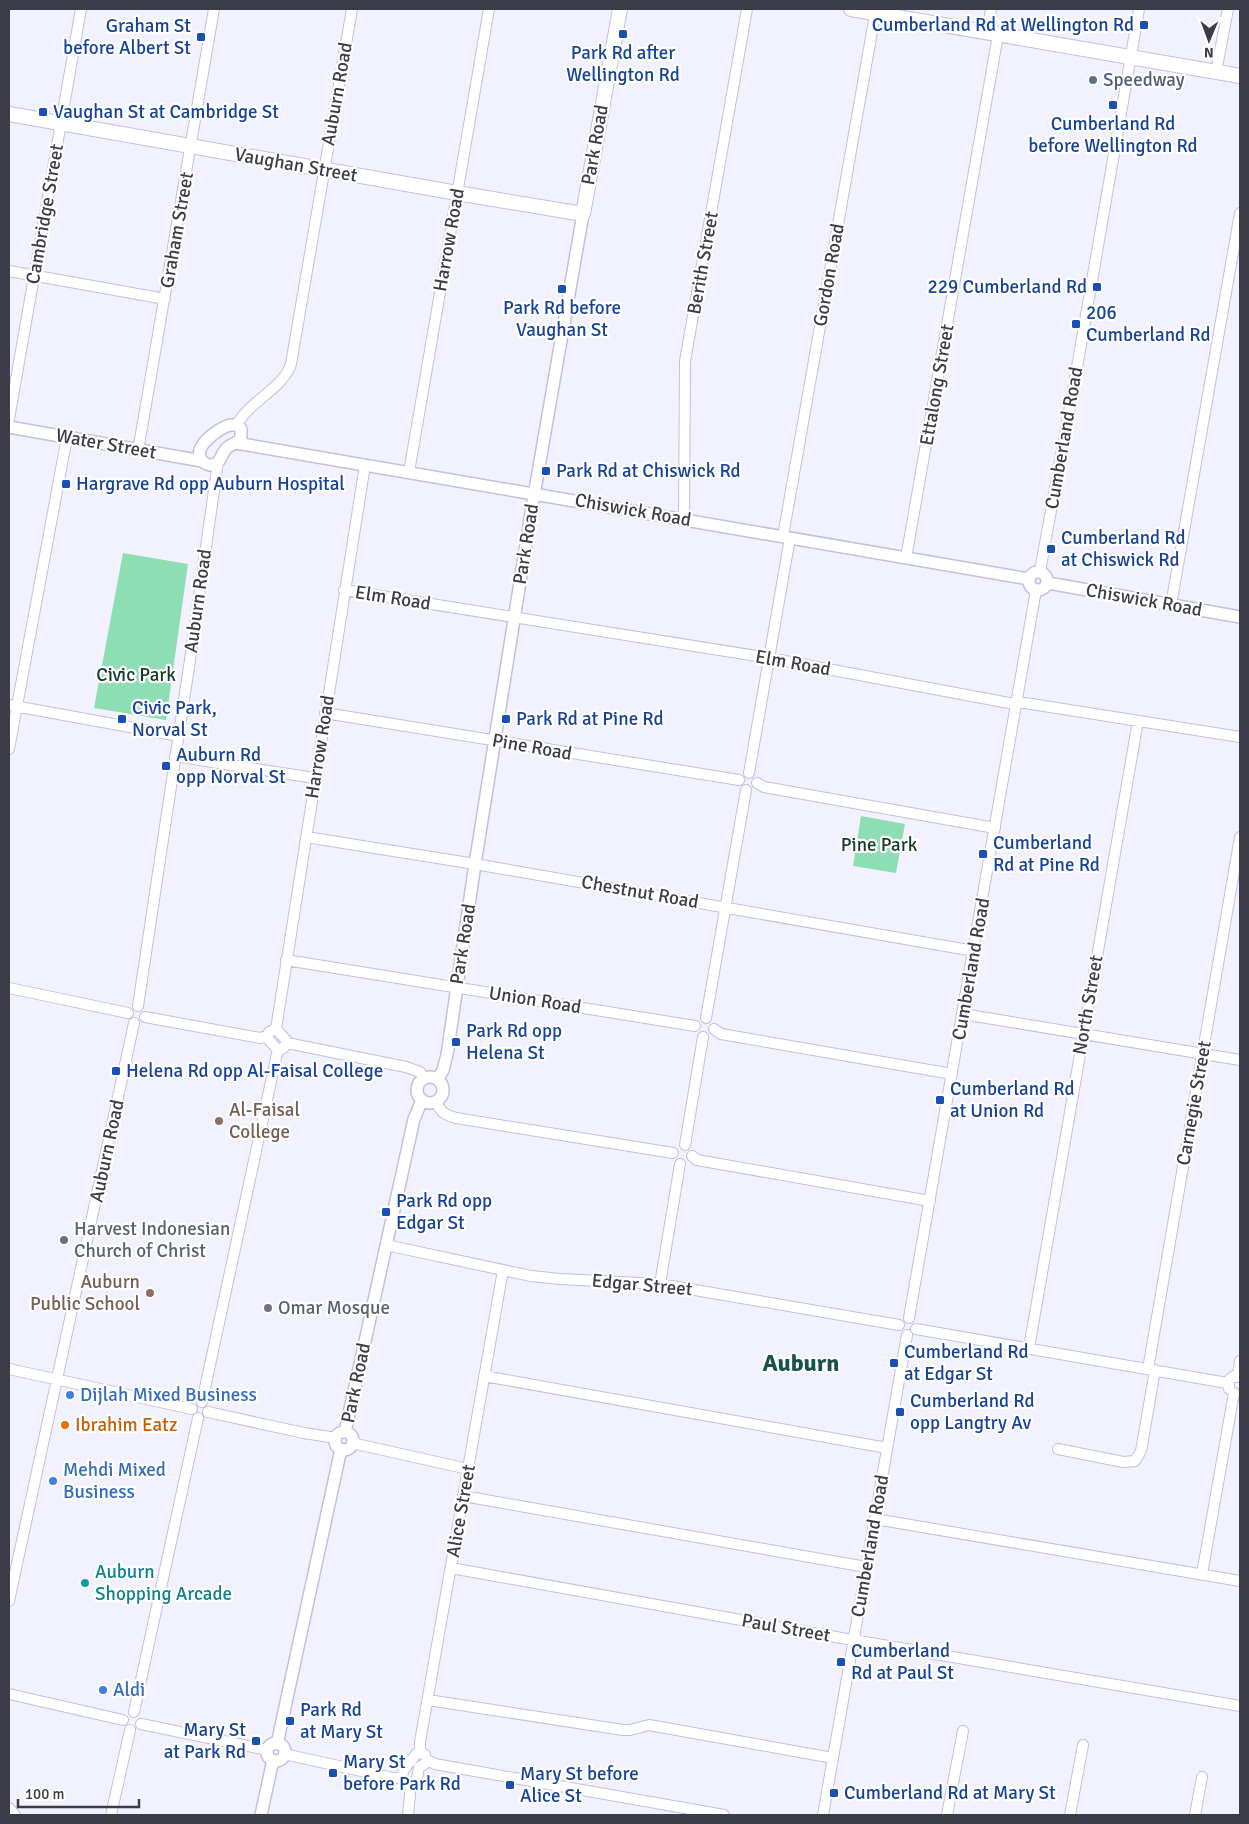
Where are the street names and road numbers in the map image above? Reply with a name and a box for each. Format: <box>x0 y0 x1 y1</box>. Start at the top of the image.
street label: Auburn Road <box>316 40 358 148</box>
street label: Park Road <box>576 103 614 187</box>
street label: Cambridge Street <box>21 142 69 286</box>
street label: Vaughan Street <box>233 142 360 188</box>
street label: Graham Street <box>155 170 199 290</box>
street label: Harrow Road <box>428 187 470 293</box>
street label: Berith Street <box>682 209 724 316</box>
street label: Gordon Road <box>808 222 850 328</box>
street label: Ettalong Street <box>915 322 960 448</box>
street label: Cumberland Road <box>1040 365 1088 511</box>
street label: Water Street <box>54 423 158 465</box>
street label: Chiswick Road <box>573 488 693 532</box>
street label: Park Road <box>508 502 544 586</box>
street label: Auburn Road <box>179 548 217 654</box>
street label: Chiswick Road <box>1084 578 1204 622</box>
street label: Elm Road <box>353 580 433 616</box>
street label: Elm Road <box>753 645 833 681</box>
street label: Harrow Road <box>300 694 340 800</box>
street label: Pine Road <box>490 728 574 766</box>
street label: Chestnut Road <box>580 870 700 914</box>
street label: Cumberland Road <box>947 896 995 1042</box>
street label: Park Road <box>445 902 481 986</box>
street label: North Street <box>1067 953 1109 1057</box>
street label: Union Road <box>487 981 583 1019</box>
street label: Carnegie Street <box>1171 1038 1217 1167</box>
street label: Auburn Road <box>84 1097 130 1205</box>
street label: Edgar Street <box>591 1269 694 1301</box>
street label: Park Road <box>336 1341 376 1425</box>
street label: Alice Street <box>441 1462 481 1559</box>
street label: Cumberland Road <box>846 1473 894 1619</box>
street label: Paul Street <box>740 1608 833 1648</box>

